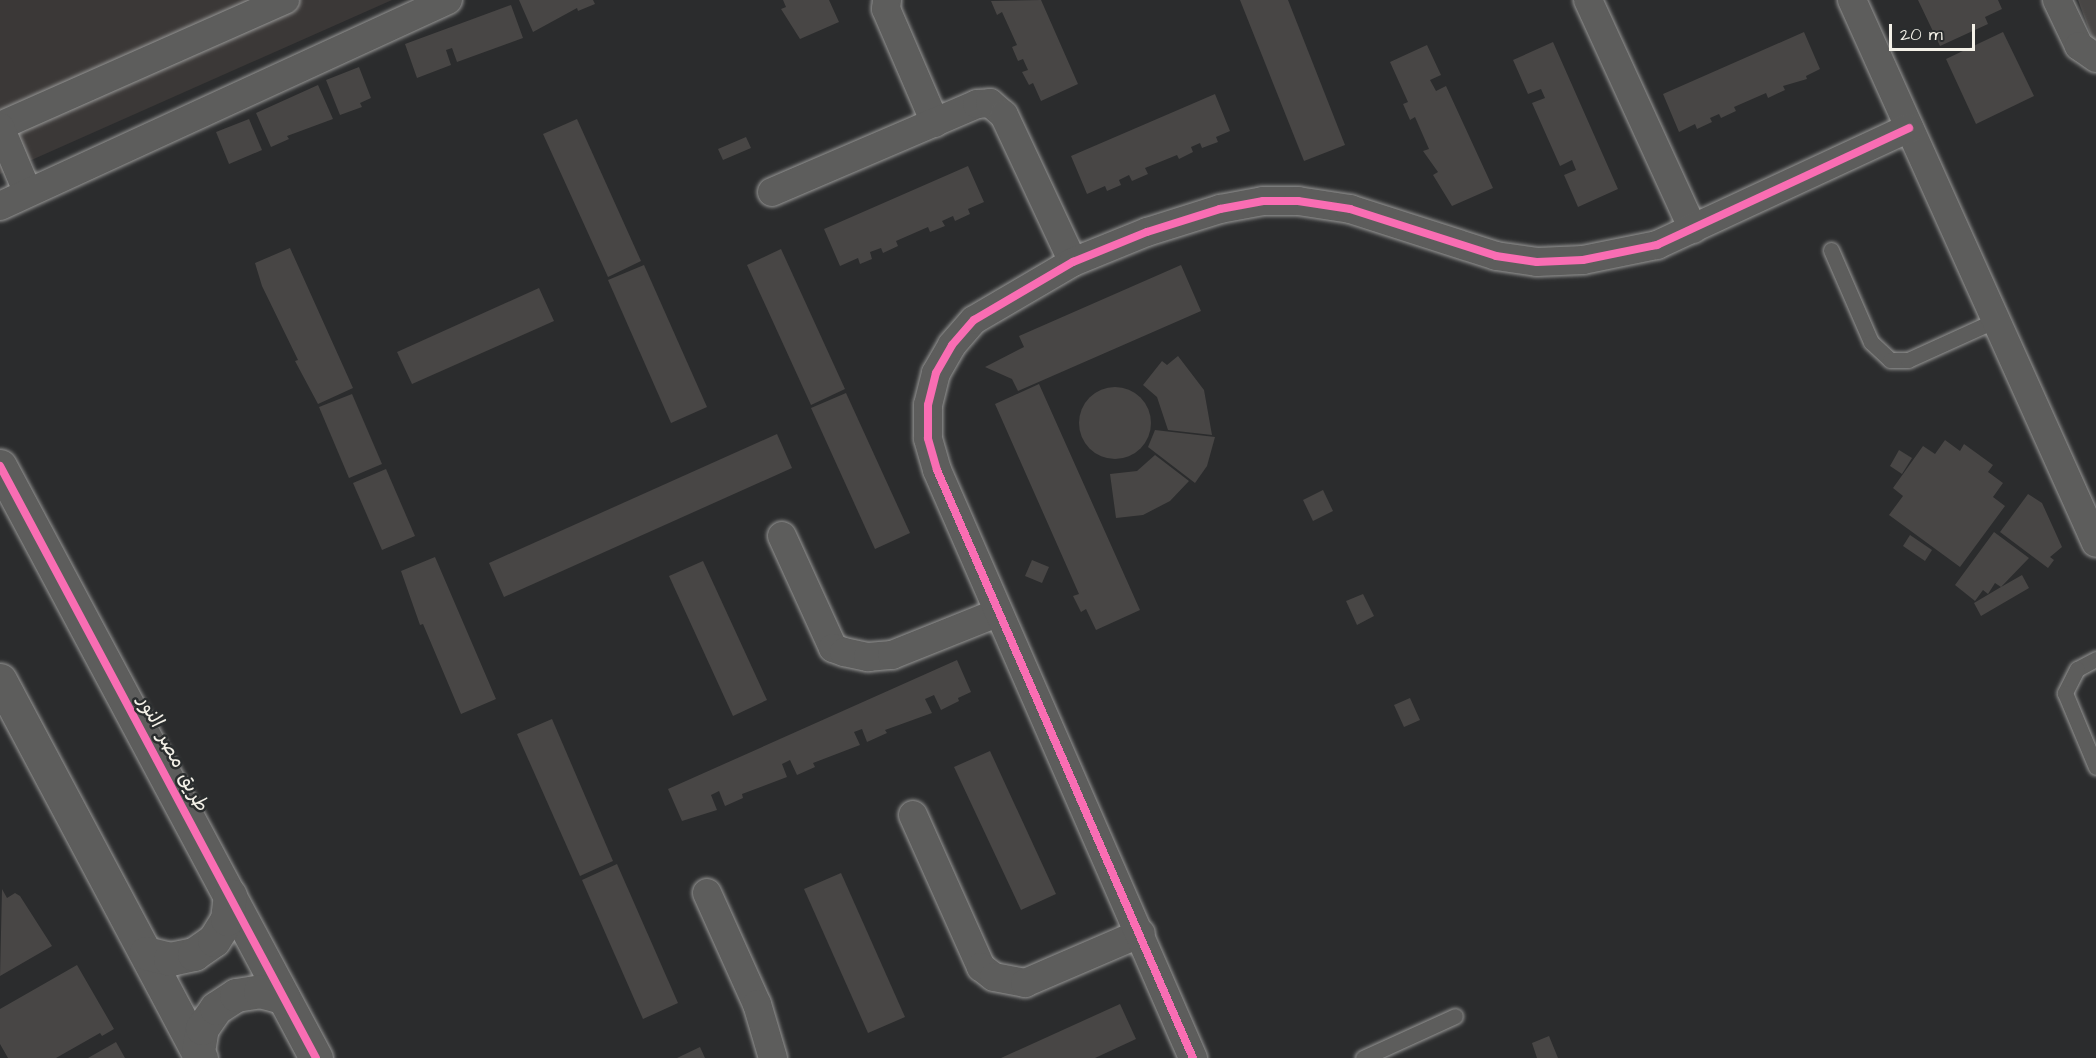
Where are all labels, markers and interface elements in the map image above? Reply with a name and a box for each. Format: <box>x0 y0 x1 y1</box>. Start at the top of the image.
scale bar <box>1892 12 1978 50</box>
text: 20 m <box>1900 22 1943 47</box>
street label: طريق مصر النور <box>132 692 214 816</box>

